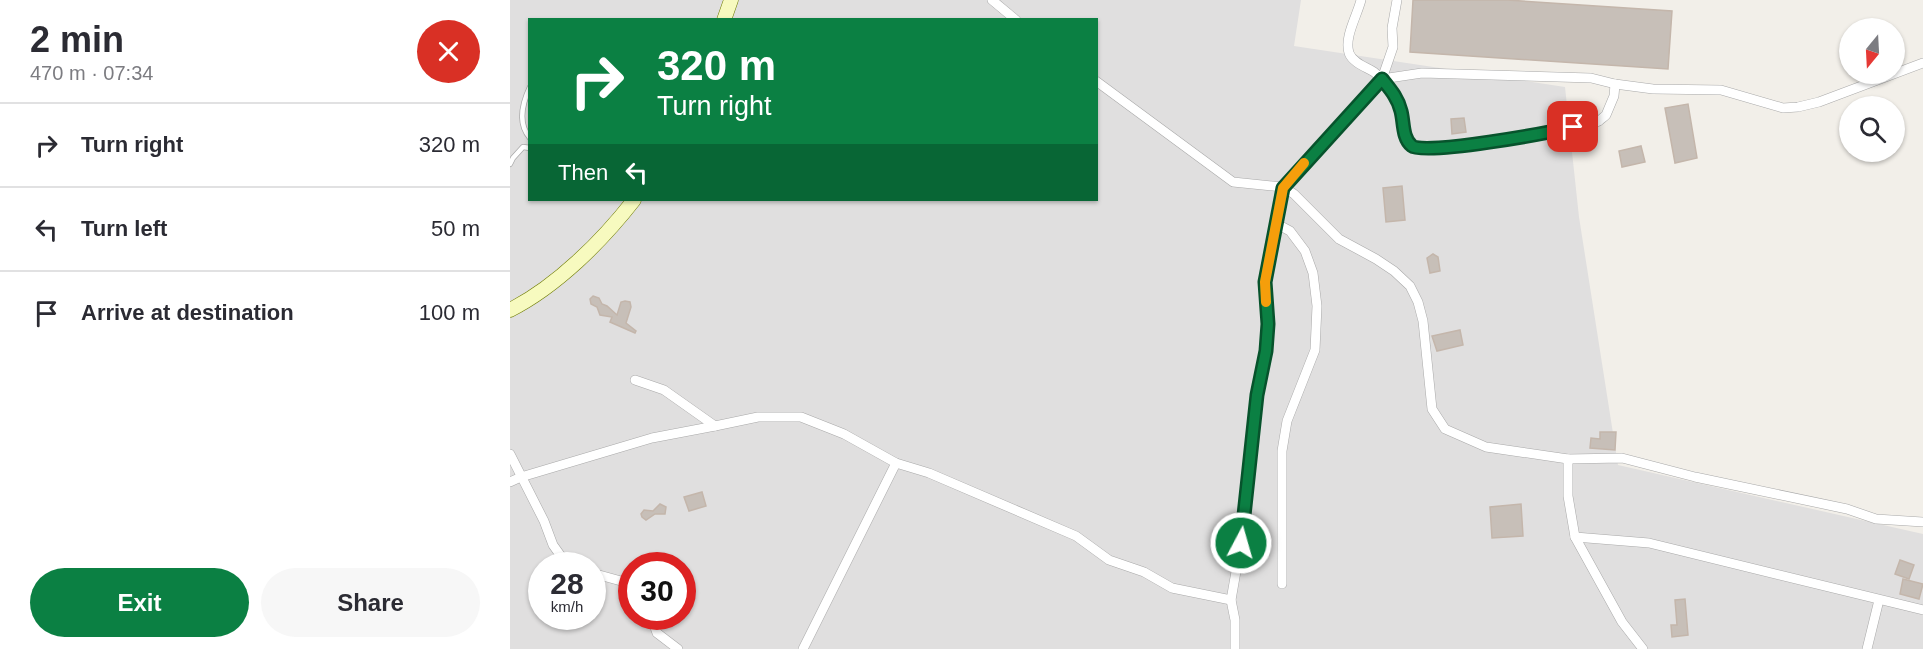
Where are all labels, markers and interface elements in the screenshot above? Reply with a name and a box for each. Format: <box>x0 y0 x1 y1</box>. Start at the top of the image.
north arrow <box>1839 18 1905 84</box>
map controls <box>1839 18 1905 162</box>
text: 2 min <box>30 19 124 60</box>
button: close <box>417 20 480 83</box>
icon: right <box>558 42 636 120</box>
text: 320 m <box>657 42 776 89</box>
text: 470 m · 07:34 <box>30 62 153 84</box>
text: Turn right <box>657 91 772 121</box>
button: search <box>1839 96 1905 162</box>
pin <box>1547 101 1598 152</box>
icon: arrive <box>1556 110 1589 143</box>
icon: right <box>30 129 63 162</box>
text: Turn right <box>81 132 183 157</box>
text: 320 m <box>419 132 480 157</box>
icon: left <box>620 156 653 189</box>
text: Then <box>558 160 608 185</box>
icon: left <box>30 213 63 246</box>
text: Turn left <box>81 216 167 241</box>
text: 50 m <box>431 216 480 241</box>
icon: arrive <box>30 297 63 330</box>
text: Arrive at destination <box>81 300 294 325</box>
text: 100 m <box>419 300 480 325</box>
position arrow <box>1209 511 1273 575</box>
speed limit sign: 30 <box>618 552 696 630</box>
text: 28 <box>550 567 584 600</box>
button: Exit <box>30 568 249 637</box>
button: Share <box>261 568 480 637</box>
text: km/h <box>551 598 583 615</box>

